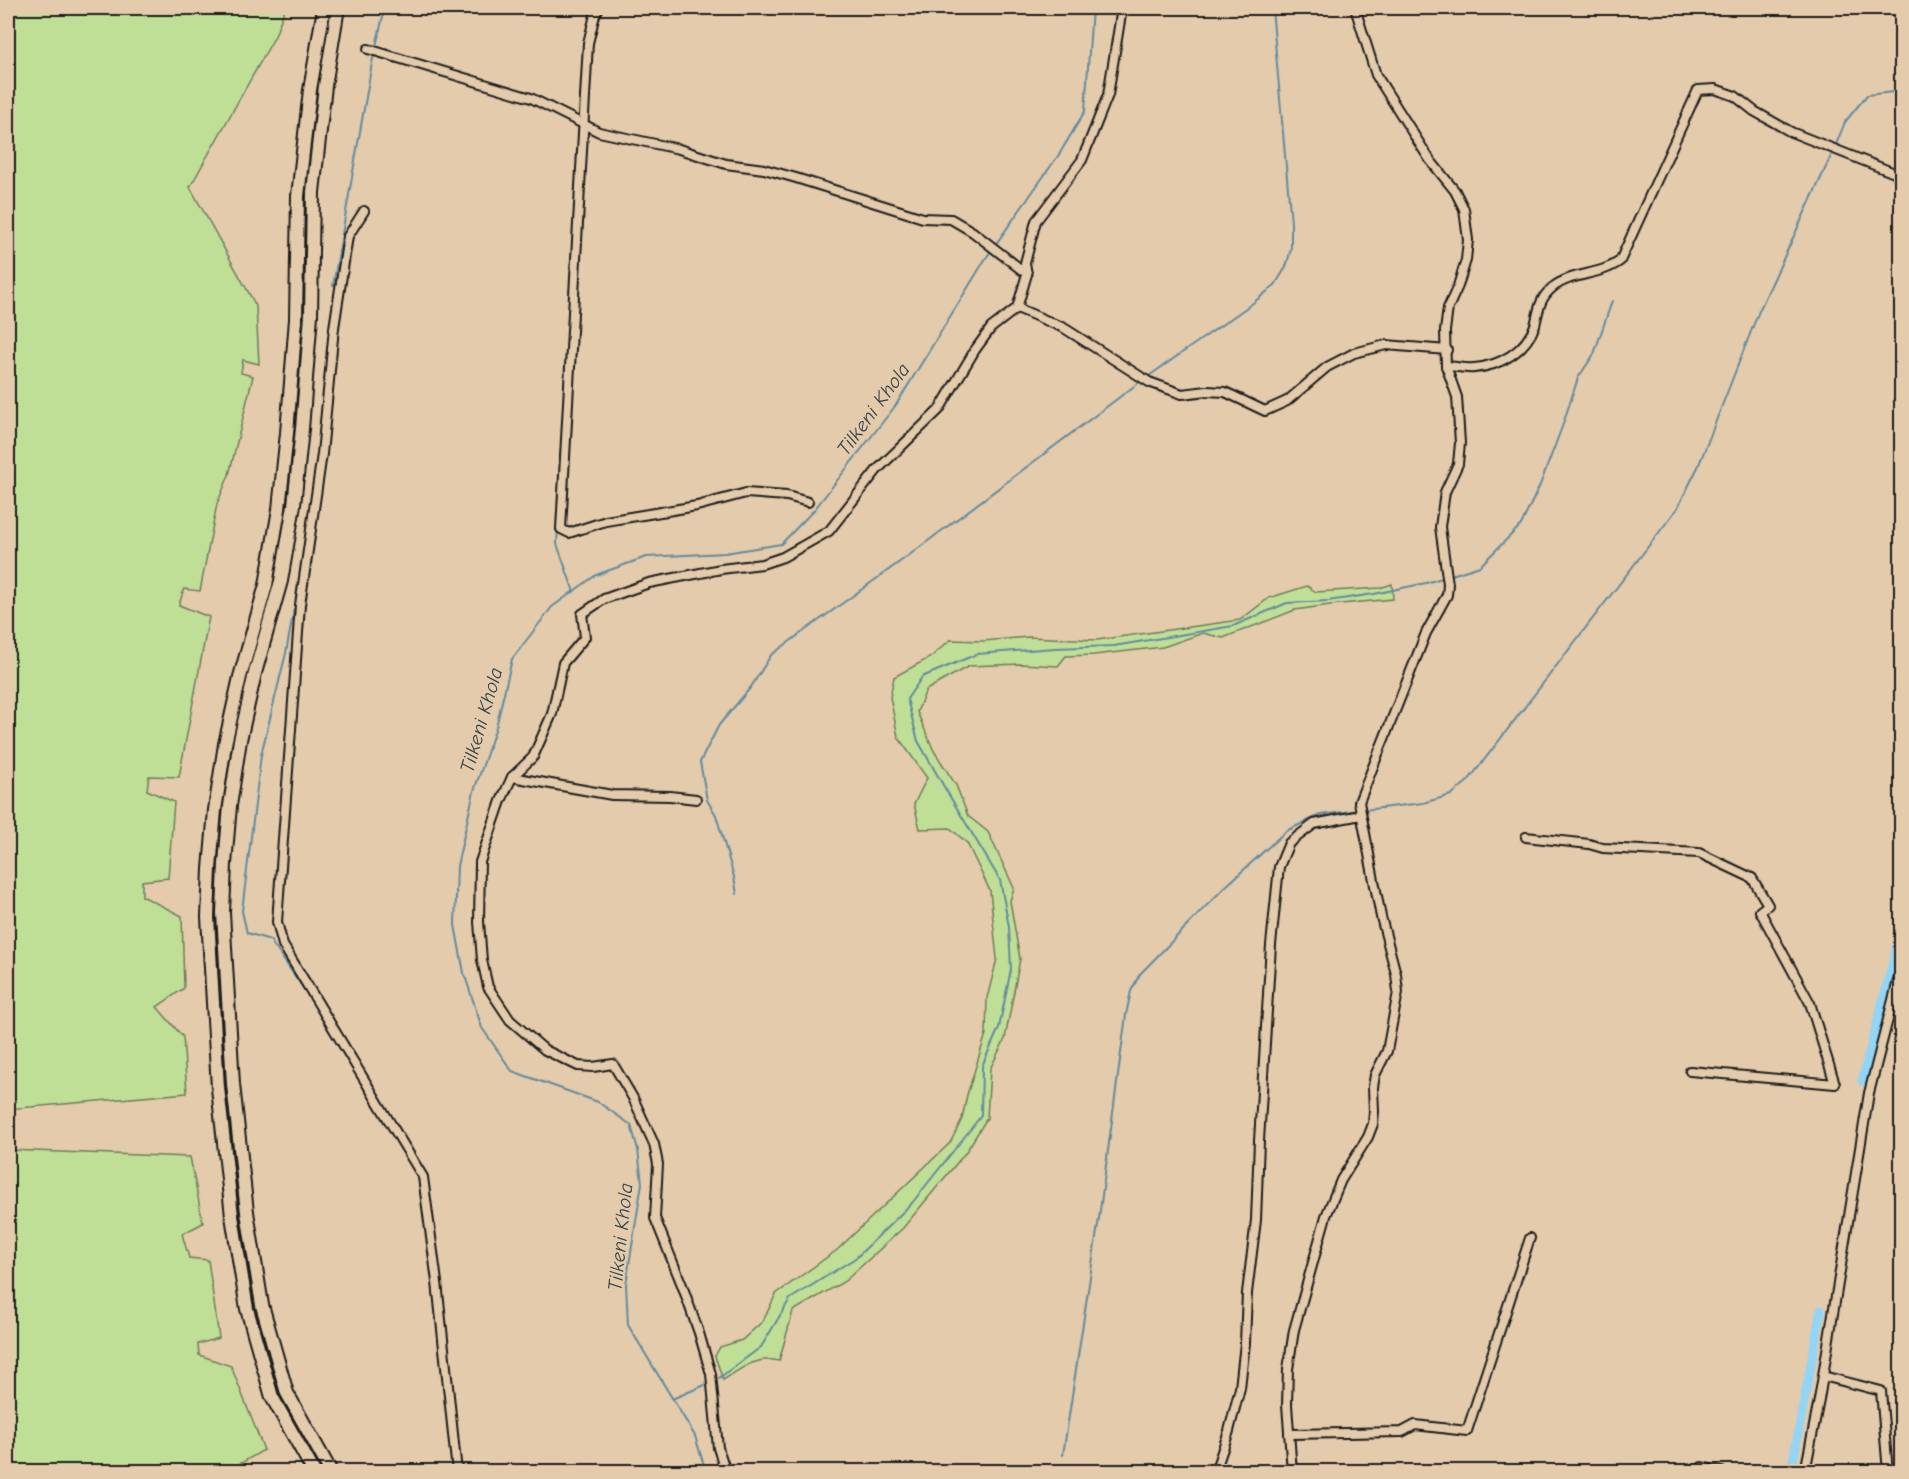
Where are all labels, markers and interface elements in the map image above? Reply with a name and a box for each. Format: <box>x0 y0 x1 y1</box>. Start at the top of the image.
water label: Tilkeni Khola <box>832 359 915 460</box>
water label: Tilkeni Khola <box>455 665 507 775</box>
water label: Tilkeni Khola <box>603 1182 638 1292</box>

